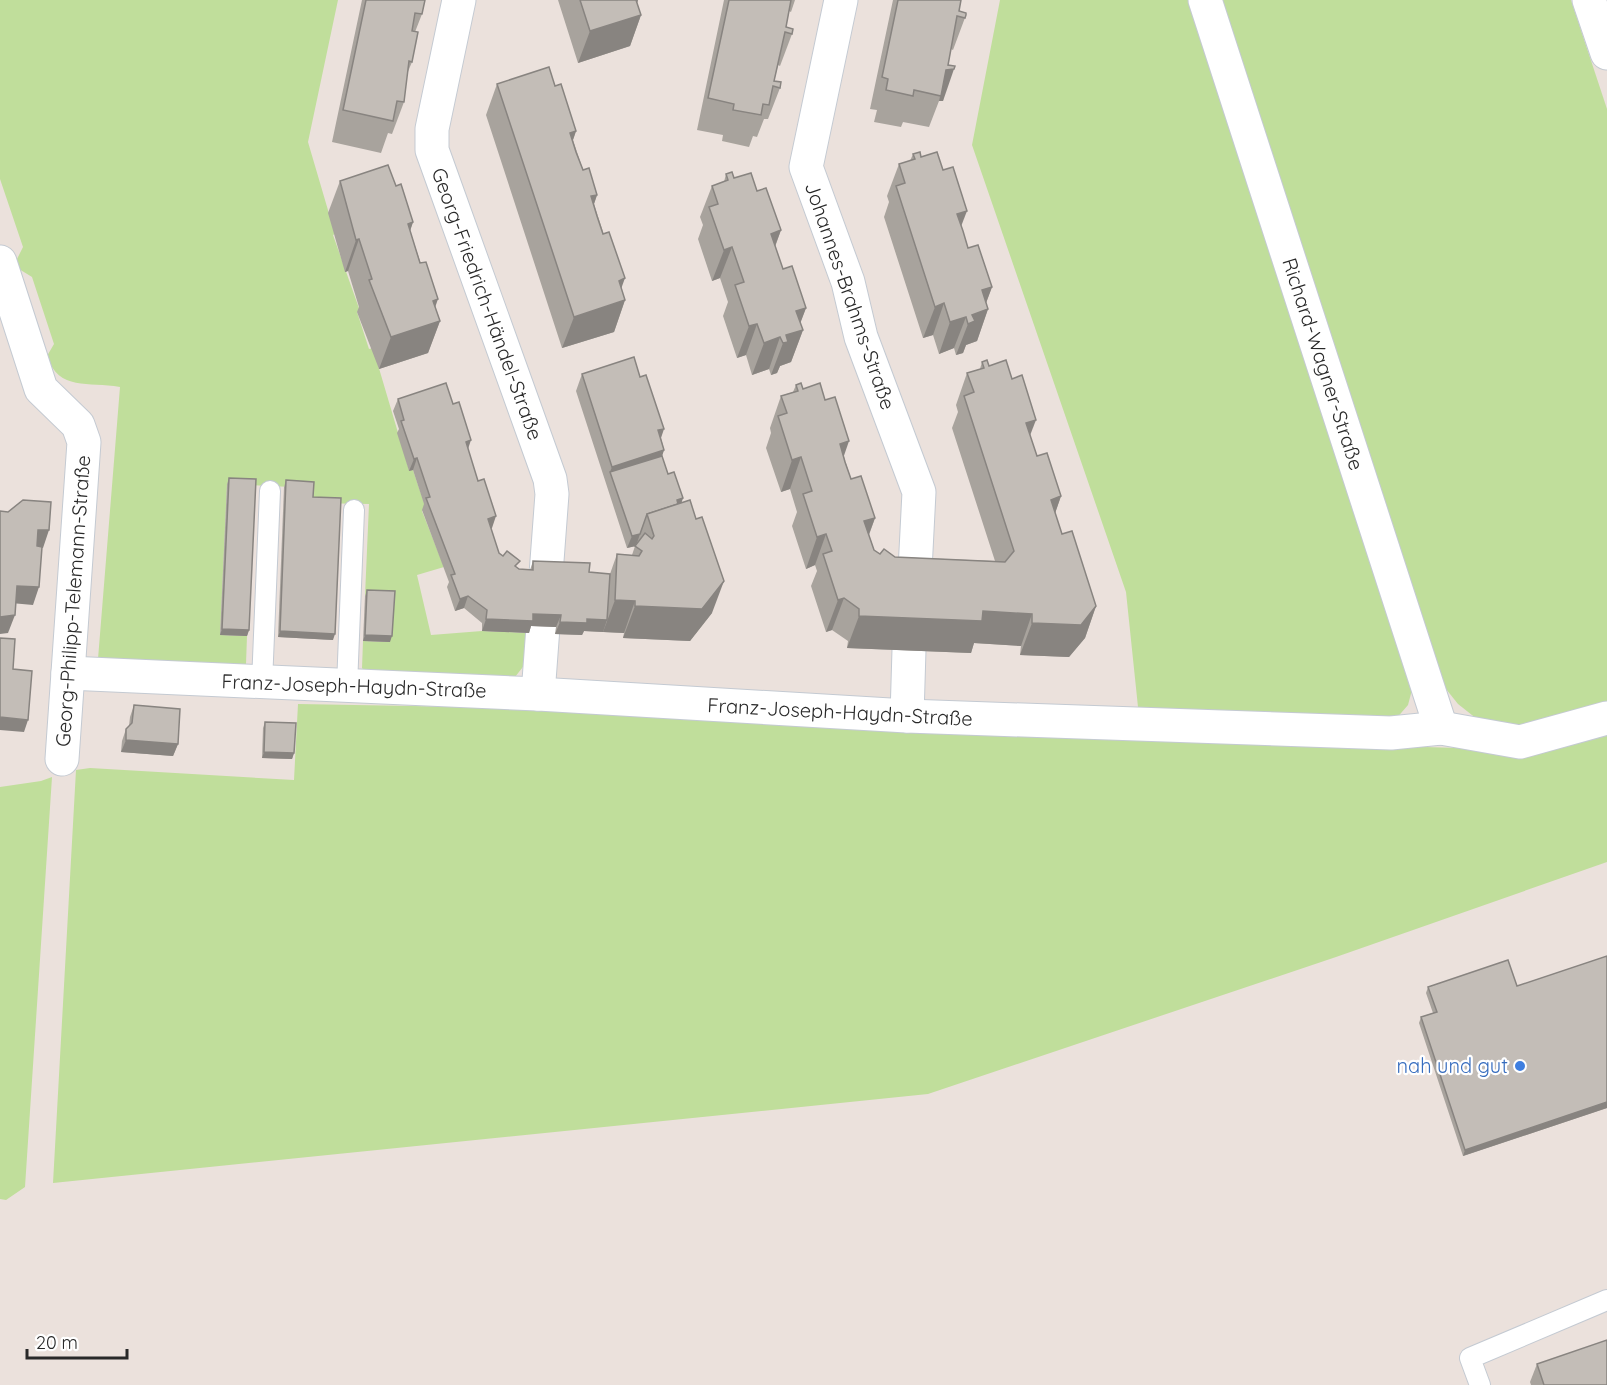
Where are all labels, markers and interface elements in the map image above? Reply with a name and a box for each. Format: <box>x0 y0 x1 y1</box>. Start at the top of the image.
street label: Georg-Friedrich-Händel-Straße <box>426 164 548 443</box>
street label: Johannes-Brahms-Straße <box>800 179 901 413</box>
street label: Richard-Wagner-Straße <box>1277 254 1370 473</box>
street label: Georg-Philipp-Telemann-Straße <box>50 454 95 748</box>
street label: Franz-Joseph-Haydn-Straße <box>221 668 487 703</box>
street label: Franz-Joseph-Haydn-Straße <box>707 692 973 731</box>
place label: nah und gut <box>1397 1053 1508 1078</box>
marker: nah und gut <box>1513 1059 1527 1073</box>
scale bar <box>27 1322 128 1360</box>
text: 20 m <box>36 1331 78 1354</box>

